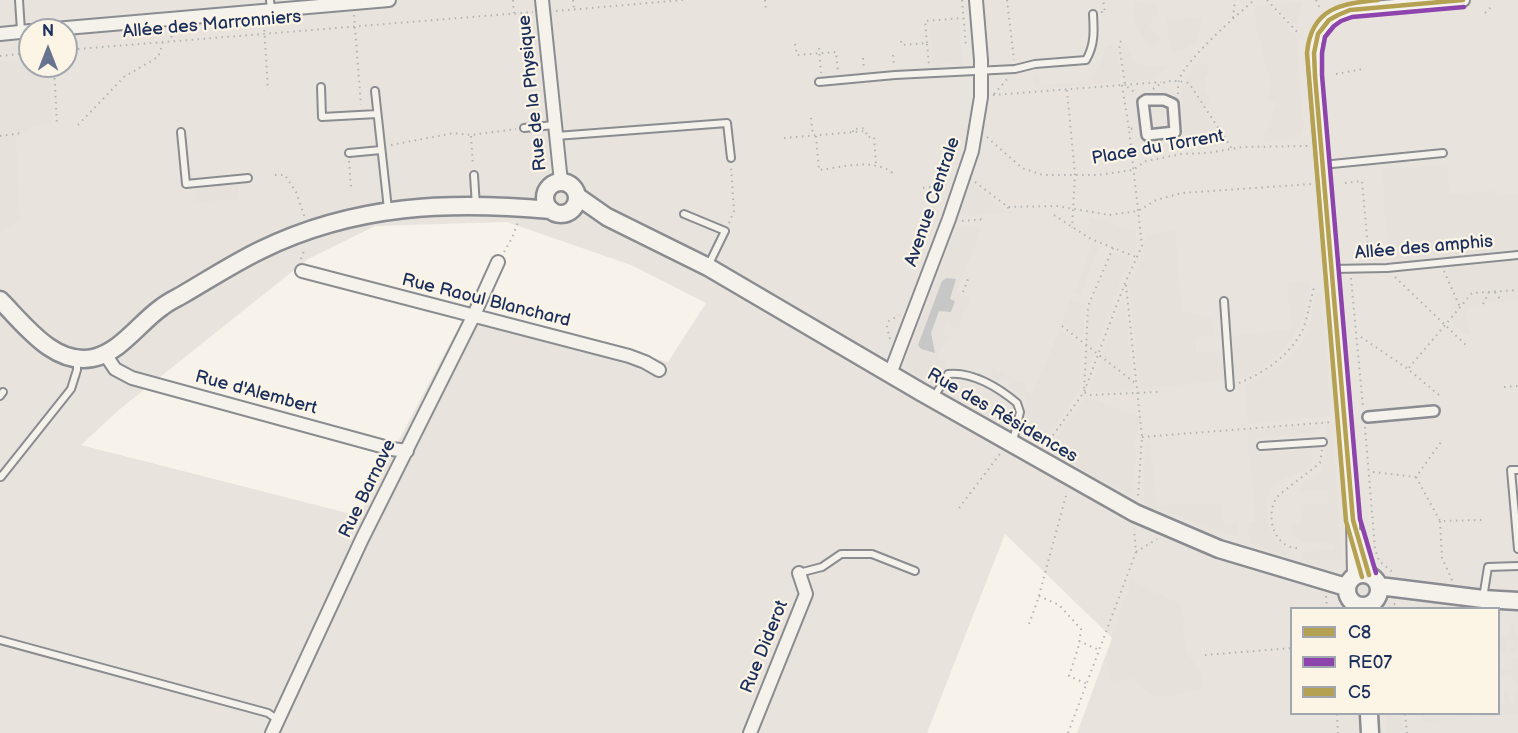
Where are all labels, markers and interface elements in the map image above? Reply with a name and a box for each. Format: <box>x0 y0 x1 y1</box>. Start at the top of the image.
street label: Allée des Marronniers <box>122 6 302 44</box>
street label: Rue de la Physique <box>514 14 552 172</box>
north arrow <box>18 18 78 78</box>
text: N <box>42 22 54 41</box>
street label: Place du Torrent <box>1090 126 1226 170</box>
street label: Avenue Centrale <box>901 135 965 269</box>
street label: Allée des amphis <box>1354 231 1494 265</box>
street label: Rue Raoul Blanchard <box>399 270 573 332</box>
street label: Rue des Résidences <box>923 364 1081 468</box>
street label: Rue d'Alembert <box>193 366 319 420</box>
street label: Rue Barnave <box>335 436 401 542</box>
street label: Rue Diderot <box>737 597 793 697</box>
legend <box>1290 607 1500 715</box>
text: C8 <box>1348 622 1371 643</box>
text: RE07 <box>1348 652 1392 673</box>
text: C5 <box>1348 682 1371 703</box>

